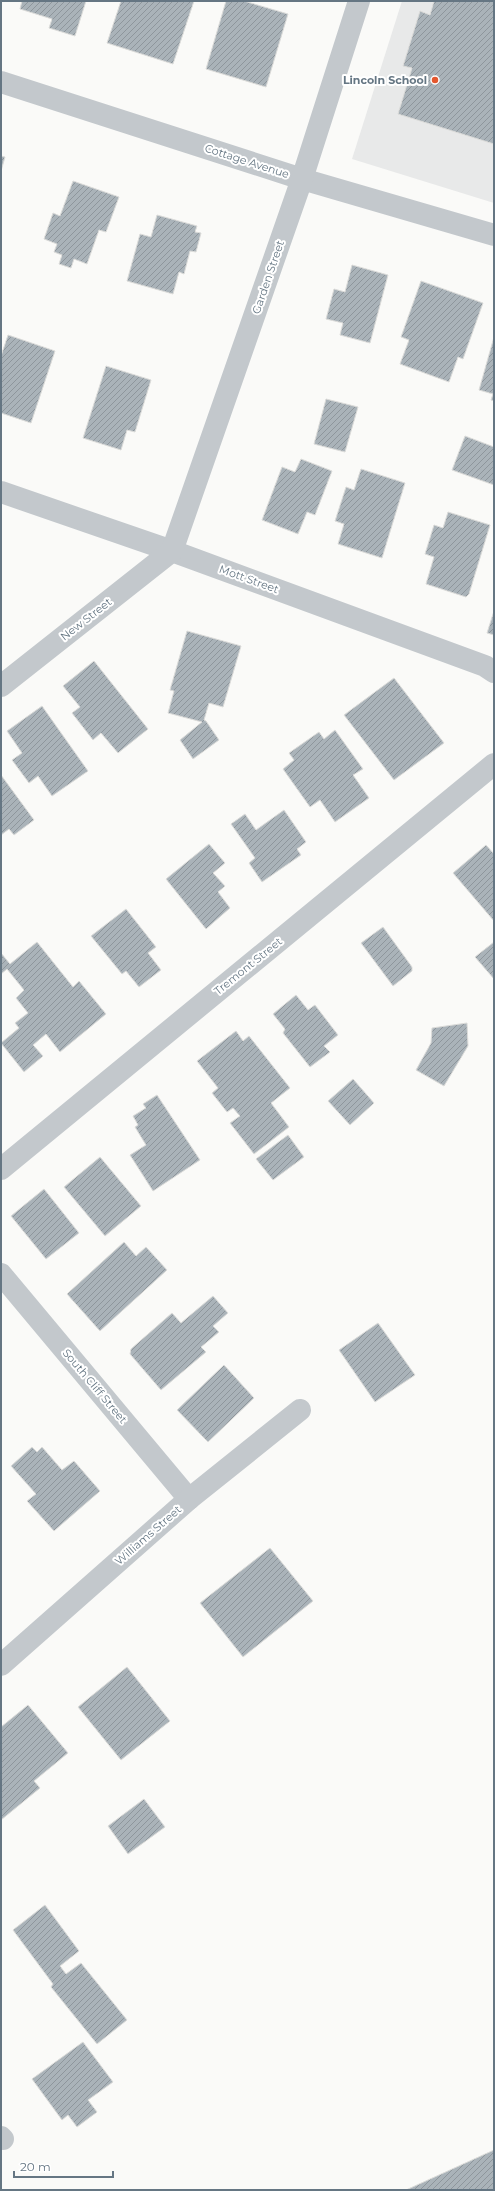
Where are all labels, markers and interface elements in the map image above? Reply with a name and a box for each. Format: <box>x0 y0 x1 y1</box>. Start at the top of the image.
place label: Lincoln School <box>343 73 427 87</box>
marker: Lincoln School <box>430 75 440 85</box>
street label: Cottage Avenue <box>203 141 291 181</box>
street label: Garden Street <box>249 238 287 316</box>
street label: Mott Street <box>217 562 281 596</box>
street label: New Street <box>58 594 115 643</box>
street label: Tremont Street <box>211 934 285 998</box>
street label: South Cliff Street <box>60 1346 131 1427</box>
street label: Williams Street <box>112 1502 185 1568</box>
scale bar <box>14 2153 113 2179</box>
text: 20 m <box>20 2159 51 2174</box>

